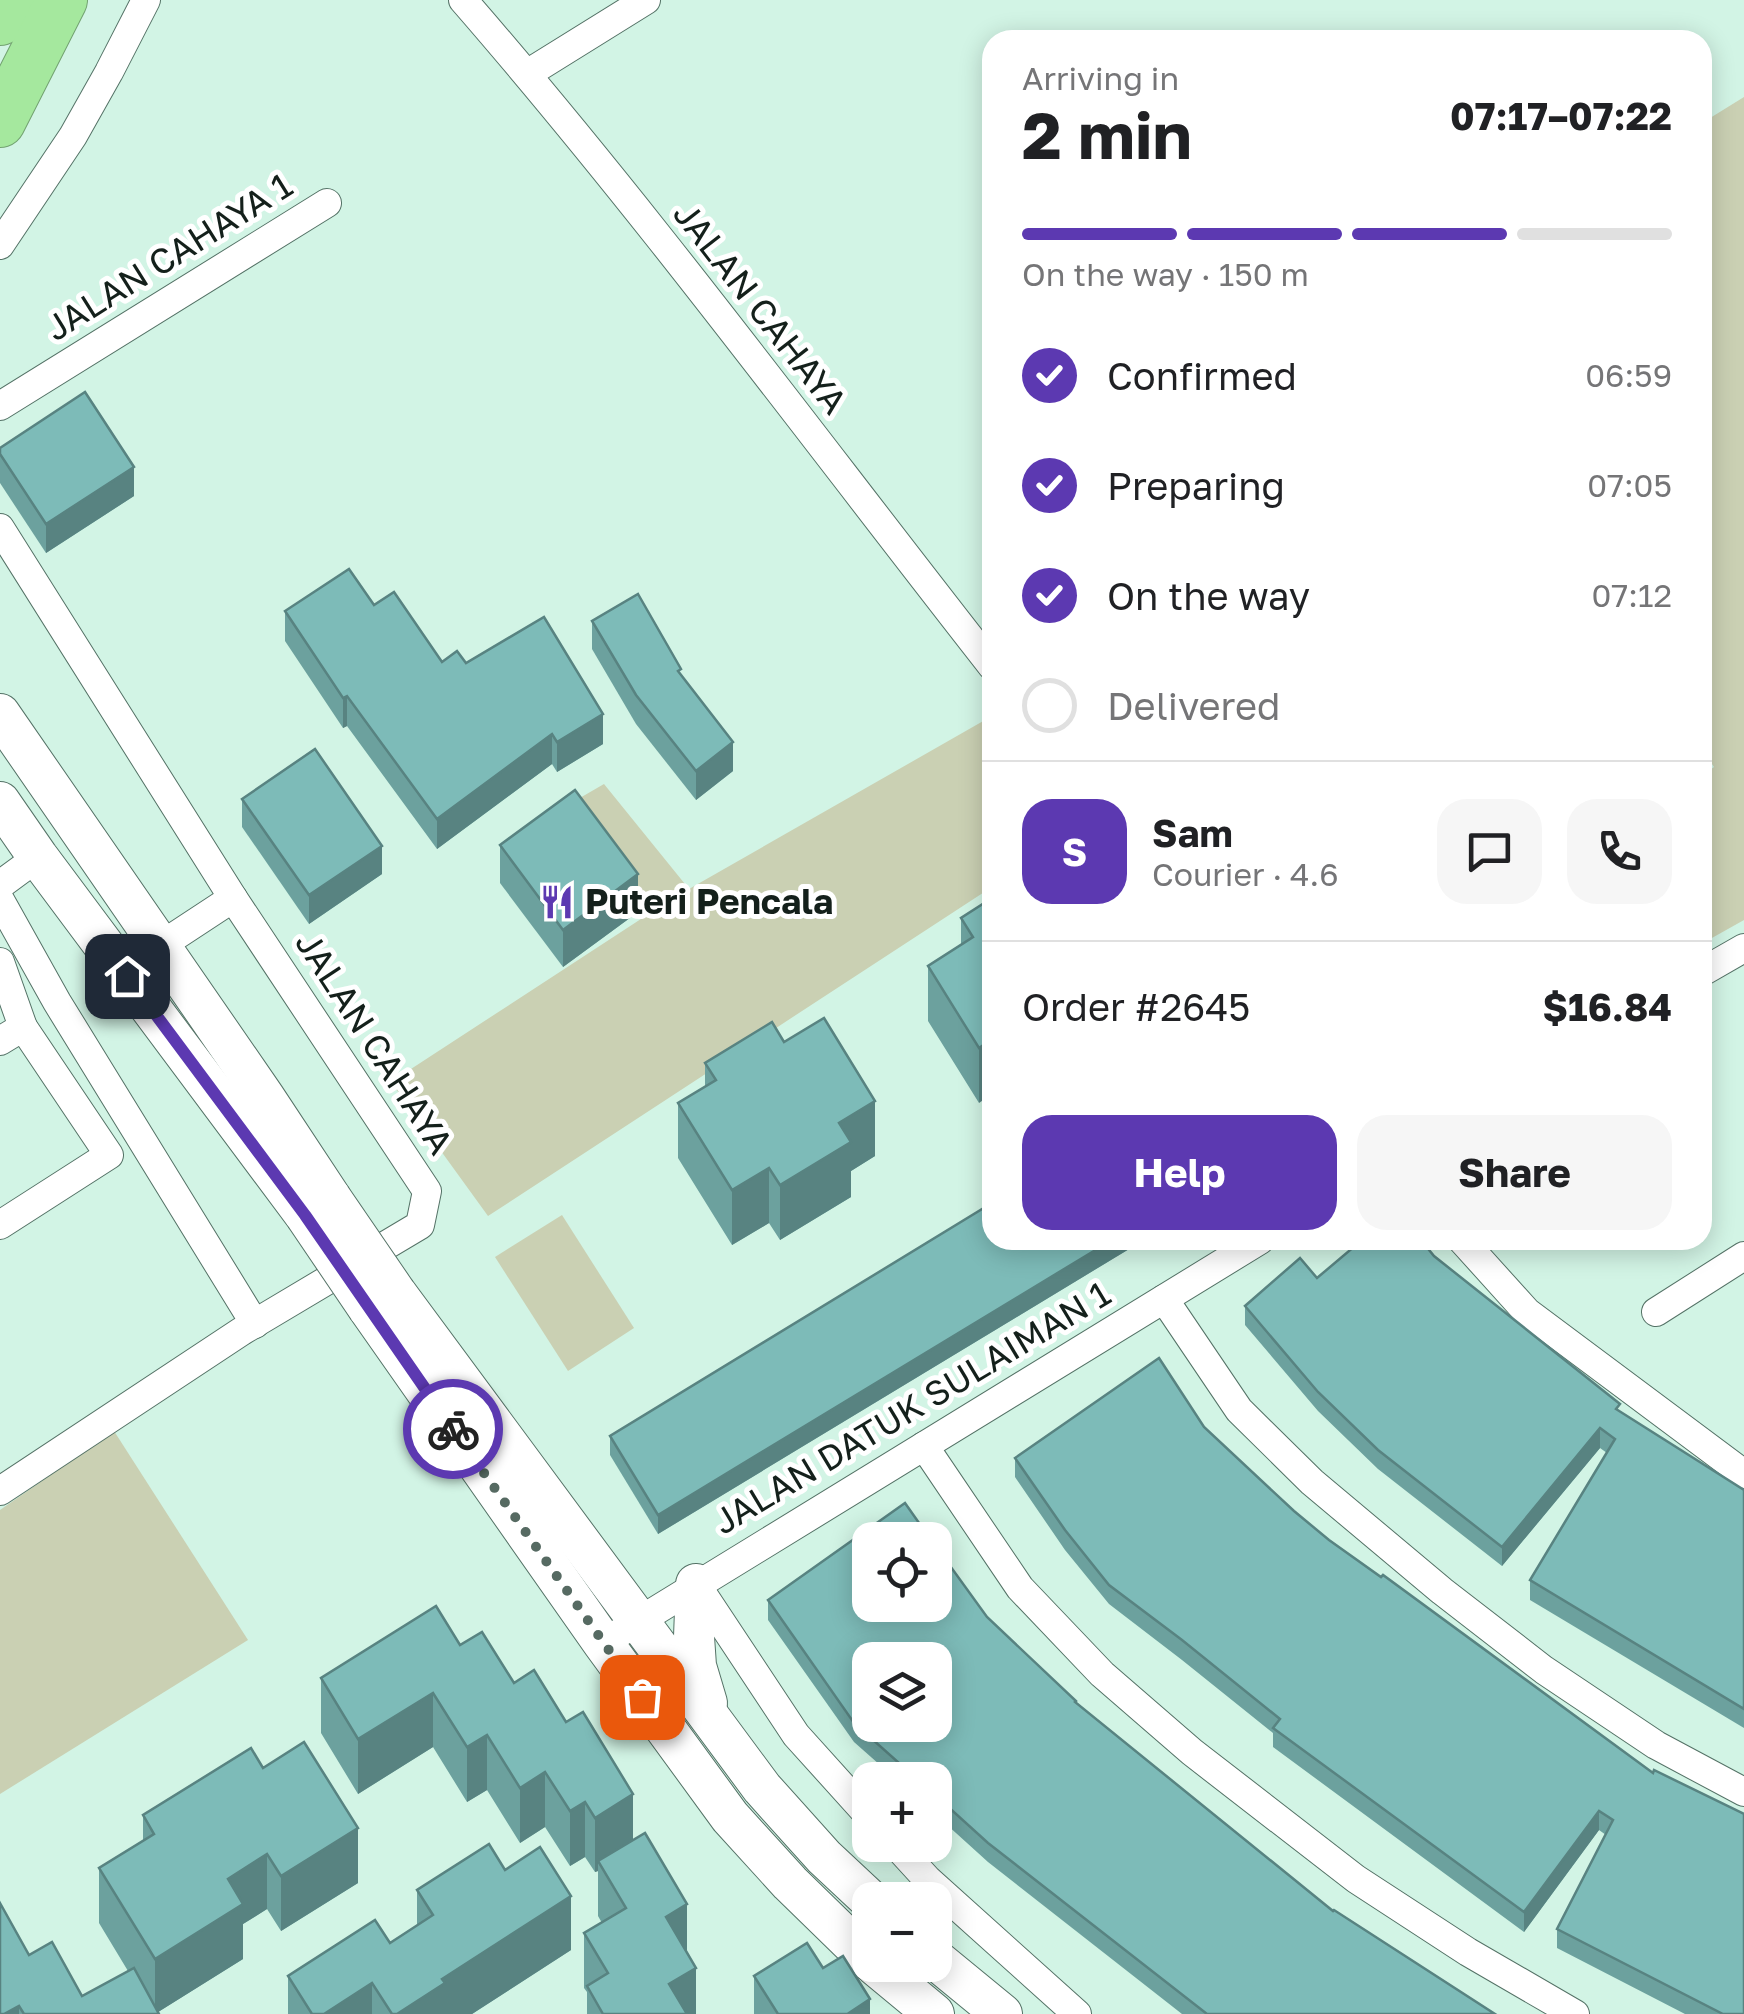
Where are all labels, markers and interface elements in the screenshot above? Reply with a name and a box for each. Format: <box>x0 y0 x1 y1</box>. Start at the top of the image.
text: Arriving in <box>1022 59 1179 97</box>
text: 07:17–07:22 <box>1450 93 1672 138</box>
text: 2 min <box>1022 95 1192 173</box>
street label: JALAN CAHAYA 1 <box>37 163 300 349</box>
street label: JALAN CAHAYA <box>665 193 856 422</box>
text: On the way · 150 m <box>1022 255 1309 293</box>
icon: check <box>1022 348 1077 403</box>
text: Confirmed <box>1107 353 1297 398</box>
text: 06:59 <box>1585 356 1672 394</box>
icon: check <box>1022 458 1077 513</box>
text: Preparing <box>1107 463 1285 508</box>
text: 07:05 <box>1587 466 1672 504</box>
icon: check <box>1022 568 1077 623</box>
text: On the way <box>1107 573 1310 618</box>
text: 07:12 <box>1592 576 1672 614</box>
text: Delivered <box>1107 683 1280 728</box>
button: chat <box>1437 799 1542 904</box>
button: phone <box>1567 799 1672 904</box>
text: Sam <box>1152 810 1233 855</box>
text: S <box>1062 829 1087 874</box>
text: Courier · 4.6 <box>1152 855 1339 893</box>
place label: Puteri Pencala <box>585 880 833 922</box>
restaurant icon: Puteri Pencala <box>538 883 576 921</box>
street label: JALAN CAHAYA <box>287 923 462 1162</box>
pin <box>85 934 170 1019</box>
icon: home <box>100 949 155 1004</box>
text: Order #2645 <box>1022 984 1250 1029</box>
text: $16.84 <box>1543 984 1672 1029</box>
button: Help <box>1022 1115 1337 1230</box>
button: Share <box>1357 1115 1672 1230</box>
street label: JALAN DATUK SULAIMAN 1 <box>705 1272 1118 1542</box>
courier <box>403 1379 503 1479</box>
icon: bike <box>426 1402 481 1457</box>
map controls <box>852 1522 952 1982</box>
button: locate <box>852 1522 952 1622</box>
button: layers <box>852 1642 952 1742</box>
pin <box>600 1655 685 1740</box>
icon: bag <box>615 1670 670 1725</box>
button: + <box>852 1762 952 1862</box>
button: − <box>852 1882 952 1982</box>

